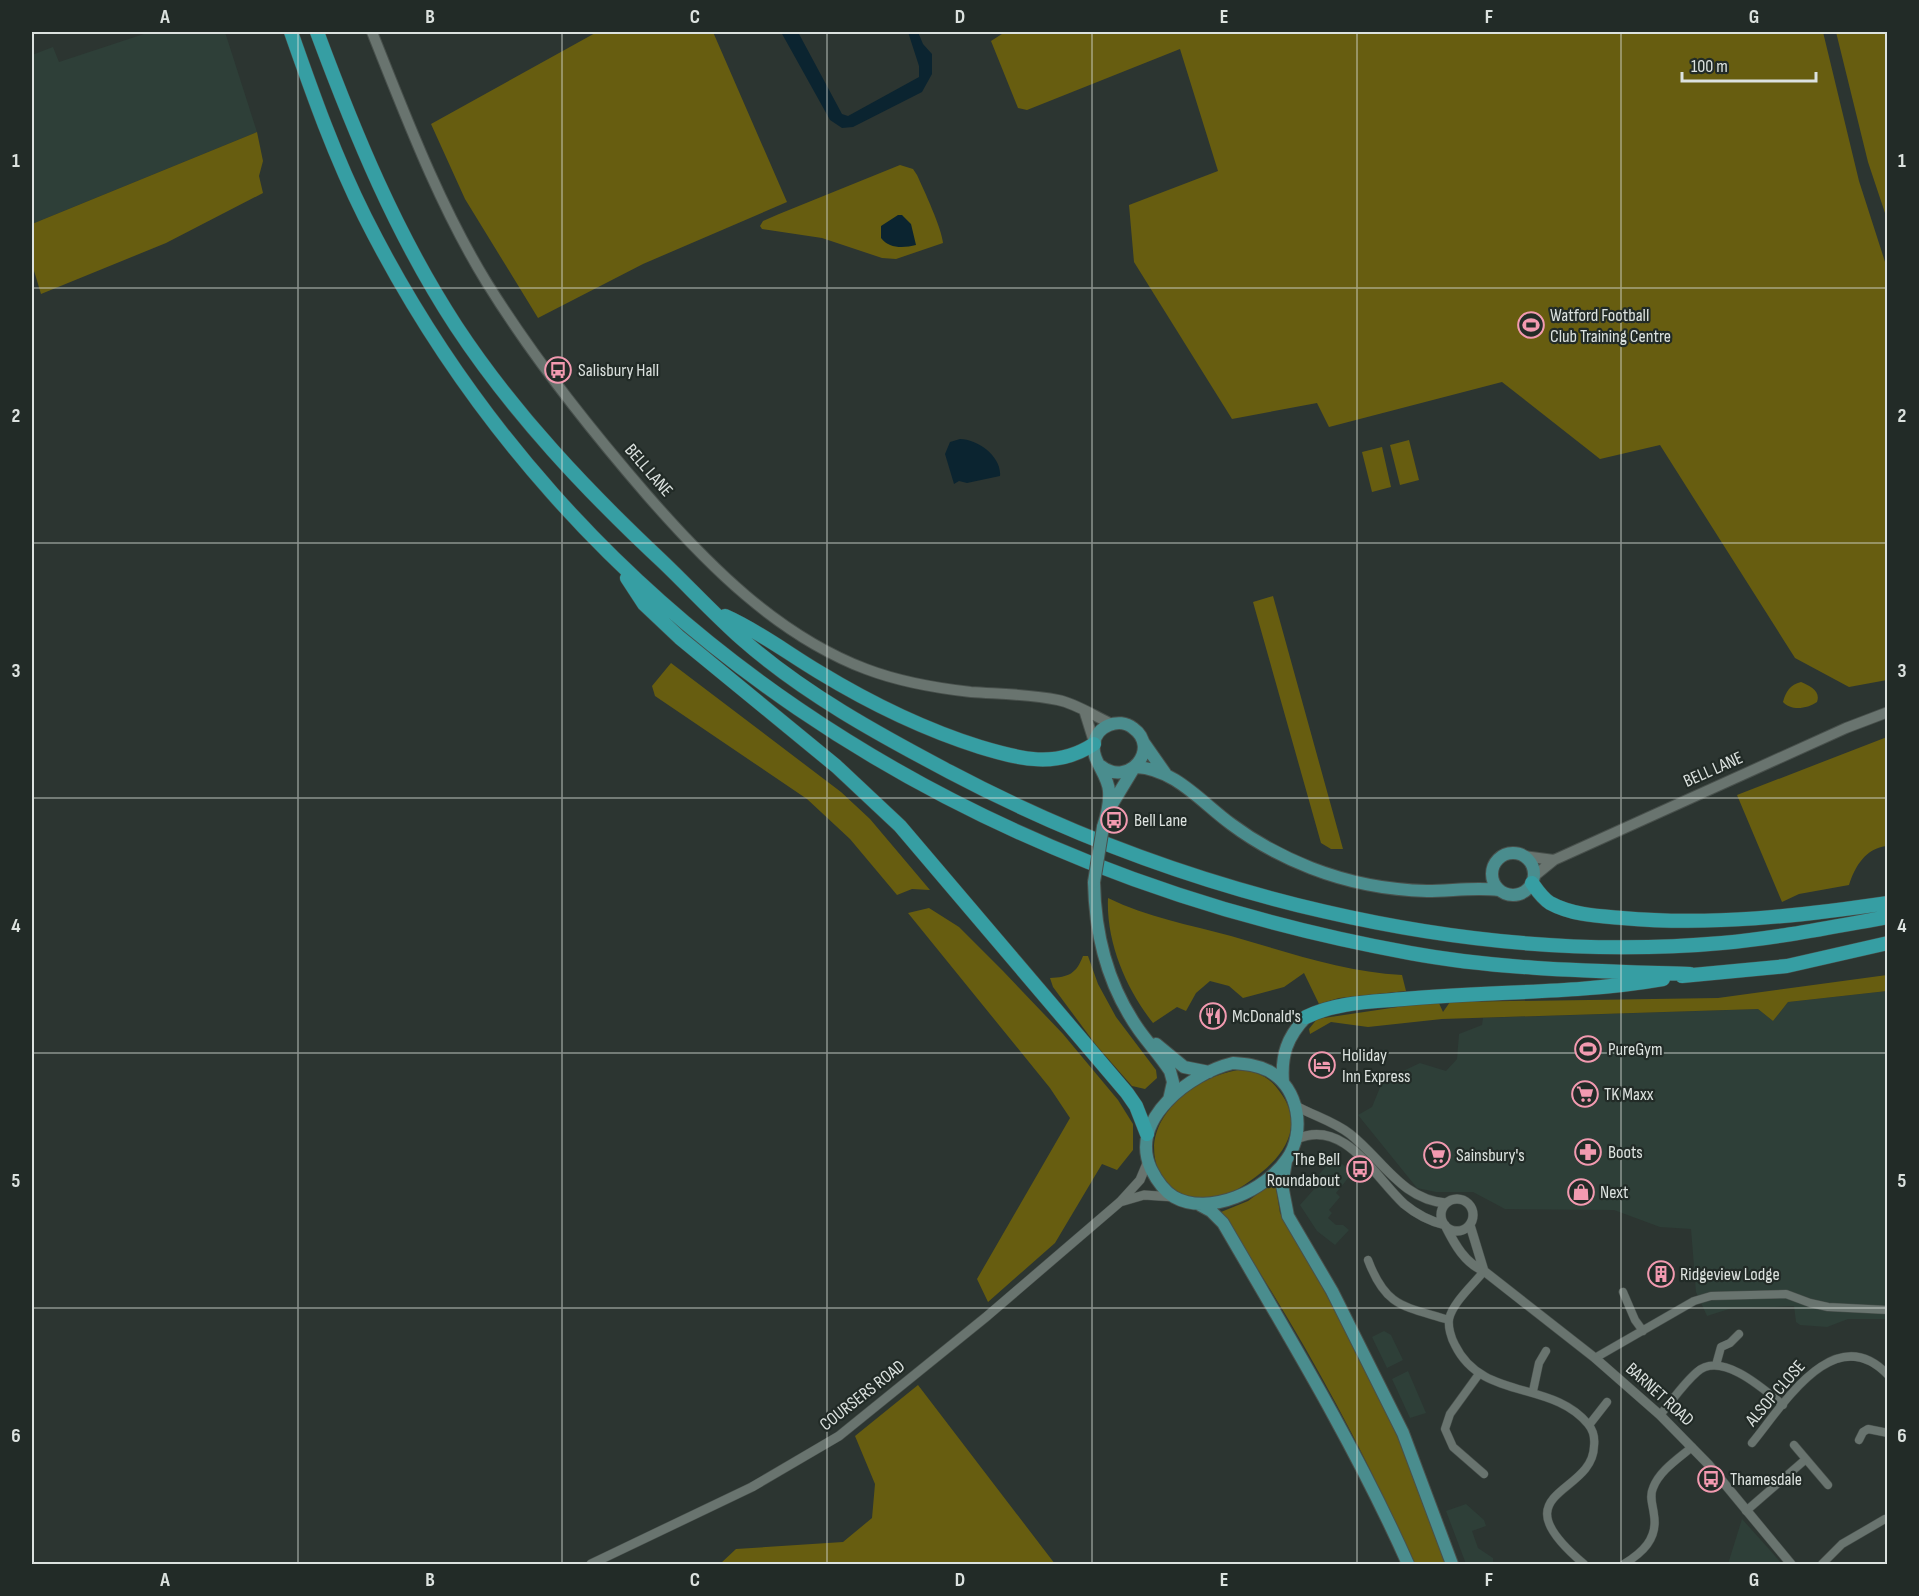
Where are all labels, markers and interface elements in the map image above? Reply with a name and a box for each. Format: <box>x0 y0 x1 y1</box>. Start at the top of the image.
text: A <box>159 5 170 29</box>
text: B <box>425 5 435 29</box>
text: C <box>690 5 700 29</box>
text: D <box>955 5 965 29</box>
text: E <box>1220 5 1228 29</box>
text: F <box>1485 5 1493 29</box>
text: G <box>1749 5 1759 29</box>
scale bar <box>1682 45 1816 83</box>
text: 100 m <box>1691 56 1728 77</box>
text: 1 <box>12 149 20 173</box>
text: 1 <box>1898 149 1906 173</box>
place label: Watford Football Club Training Centre <box>1550 305 1671 347</box>
sports icon: Watford Football Club Training Centre <box>1516 310 1546 340</box>
bus stop icon: Salisbury Hall <box>543 355 573 385</box>
place label: Salisbury Hall <box>578 360 659 381</box>
text: 2 <box>12 404 20 428</box>
text: 2 <box>1898 404 1906 428</box>
street label: BELL LANE <box>620 440 677 501</box>
text: 3 <box>12 659 21 683</box>
text: 3 <box>1898 659 1907 683</box>
street label: BELL LANE <box>1680 747 1746 792</box>
bus stop icon: Bell Lane <box>1099 805 1129 835</box>
place label: Bell Lane <box>1134 810 1187 831</box>
text: 4 <box>11 914 21 938</box>
text: 4 <box>1897 914 1907 938</box>
restaurant icon: McDonald's <box>1198 1001 1228 1031</box>
place label: McDonald's <box>1232 1006 1301 1027</box>
sports icon: PureGym <box>1573 1034 1603 1064</box>
place label: PureGym <box>1608 1039 1662 1060</box>
place label: Holiday Inn Express <box>1342 1045 1410 1087</box>
hotel icon: Holiday Inn Express <box>1307 1050 1337 1080</box>
supermarket icon: TK Maxx <box>1570 1079 1600 1109</box>
place label: TK Maxx <box>1604 1084 1654 1105</box>
pharmacy icon: Boots <box>1573 1137 1603 1167</box>
supermarket icon: Sainsbury's <box>1422 1140 1452 1170</box>
place label: Boots <box>1608 1142 1643 1163</box>
place label: Sainsbury's <box>1456 1145 1525 1166</box>
place label: The Bell Roundabout <box>1267 1149 1340 1191</box>
bus stop icon: The Bell Roundabout <box>1345 1154 1375 1184</box>
text: 5 <box>12 1169 21 1193</box>
text: 5 <box>1898 1169 1907 1193</box>
shop icon: Next <box>1566 1177 1596 1207</box>
place label: Next <box>1600 1182 1629 1203</box>
building icon: Ridgeview Lodge <box>1646 1259 1676 1289</box>
place label: Ridgeview Lodge <box>1680 1264 1780 1285</box>
street label: COURSERS ROAD <box>816 1356 909 1435</box>
street label: ALSOP CLOSE <box>1740 1356 1810 1431</box>
street label: BARNET ROAD <box>1621 1358 1698 1430</box>
text: 6 <box>11 1424 21 1448</box>
text: 6 <box>1897 1424 1907 1448</box>
bus stop icon: Thamesdale <box>1696 1464 1726 1494</box>
place label: Thamesdale <box>1730 1469 1802 1490</box>
text: A <box>159 1568 170 1592</box>
text: B <box>425 1568 435 1592</box>
text: C <box>690 1568 700 1592</box>
text: D <box>955 1568 965 1592</box>
text: E <box>1220 1568 1228 1592</box>
text: F <box>1485 1568 1493 1592</box>
text: G <box>1749 1568 1759 1592</box>

